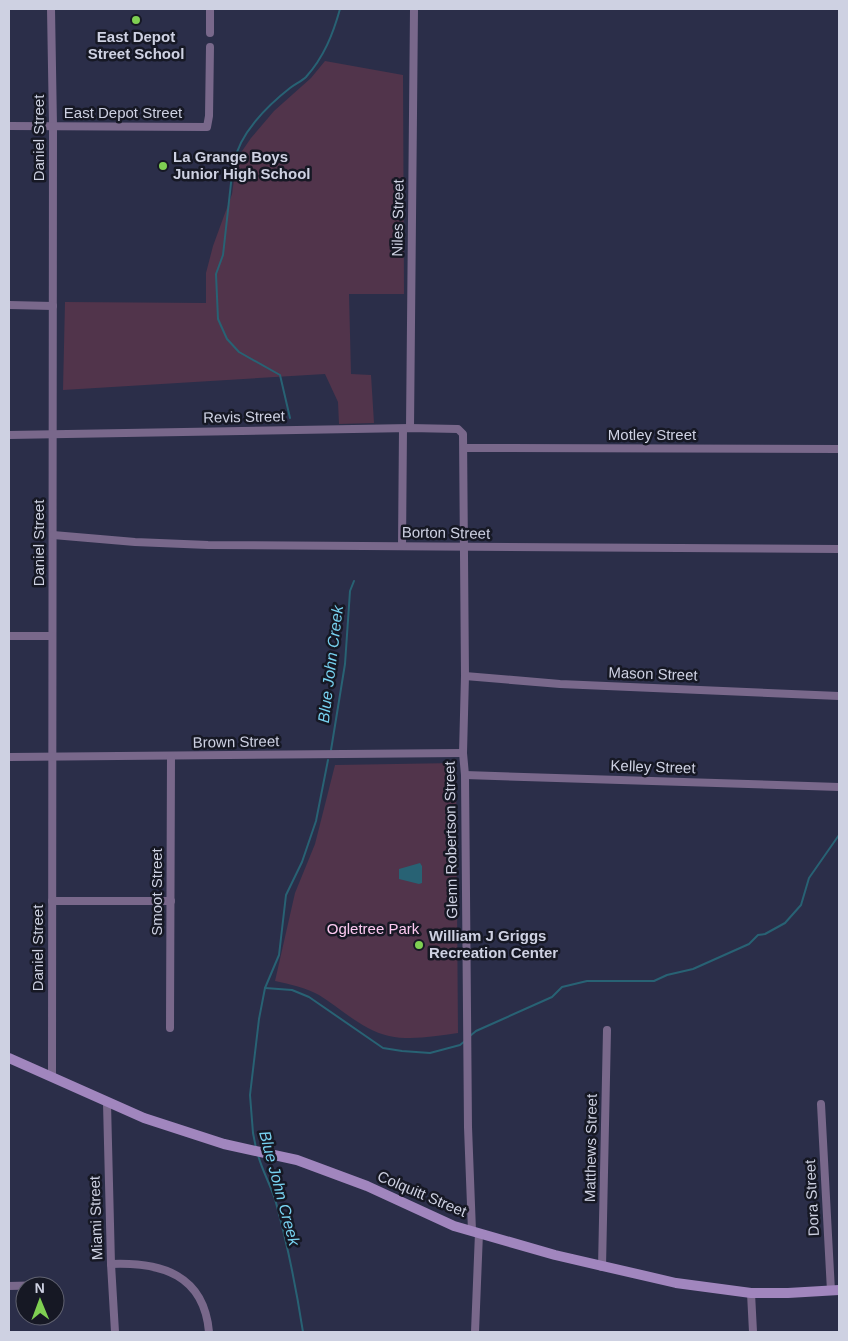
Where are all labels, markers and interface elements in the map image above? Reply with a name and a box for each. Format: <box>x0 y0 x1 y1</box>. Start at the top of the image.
marker: East Depot Street School <box>130 14 142 26</box>
place label: East Depot Street School <box>88 28 184 62</box>
street label: Daniel Street <box>30 94 47 181</box>
street label: East Depot Street <box>64 104 183 121</box>
place label: La Grange Boys Junior High School <box>173 148 311 182</box>
marker: La Grange Boys Junior High School <box>157 160 169 172</box>
street label: Niles Street <box>388 178 407 257</box>
street label: Revis Street <box>203 407 286 426</box>
street label: Motley Street <box>608 426 697 443</box>
street label: Daniel Street <box>30 499 47 586</box>
street label: Borton Street <box>402 523 491 542</box>
water label: Blue John Creek <box>315 603 346 724</box>
street label: Mason Street <box>608 663 699 684</box>
street label: Brown Street <box>192 732 280 751</box>
street label: Kelley Street <box>610 757 697 777</box>
street label: Glenn Robertson Street <box>441 760 460 919</box>
street label: Smoot Street <box>148 847 165 936</box>
street label: Daniel Street <box>29 904 46 991</box>
park label: Ogletree Park <box>327 920 420 937</box>
place label: William J Griggs Recreation Center <box>429 927 558 961</box>
marker: William J Griggs Recreation Center <box>413 939 425 951</box>
street label: Matthews Street <box>581 1093 600 1202</box>
water label: Blue John Creek <box>256 1129 303 1248</box>
street label: Dora Street <box>801 1158 822 1237</box>
street label: Colquitt Street <box>375 1167 470 1220</box>
street label: Miami Street <box>86 1175 105 1260</box>
north arrow <box>15 1276 65 1326</box>
text: N <box>35 1280 45 1296</box>

